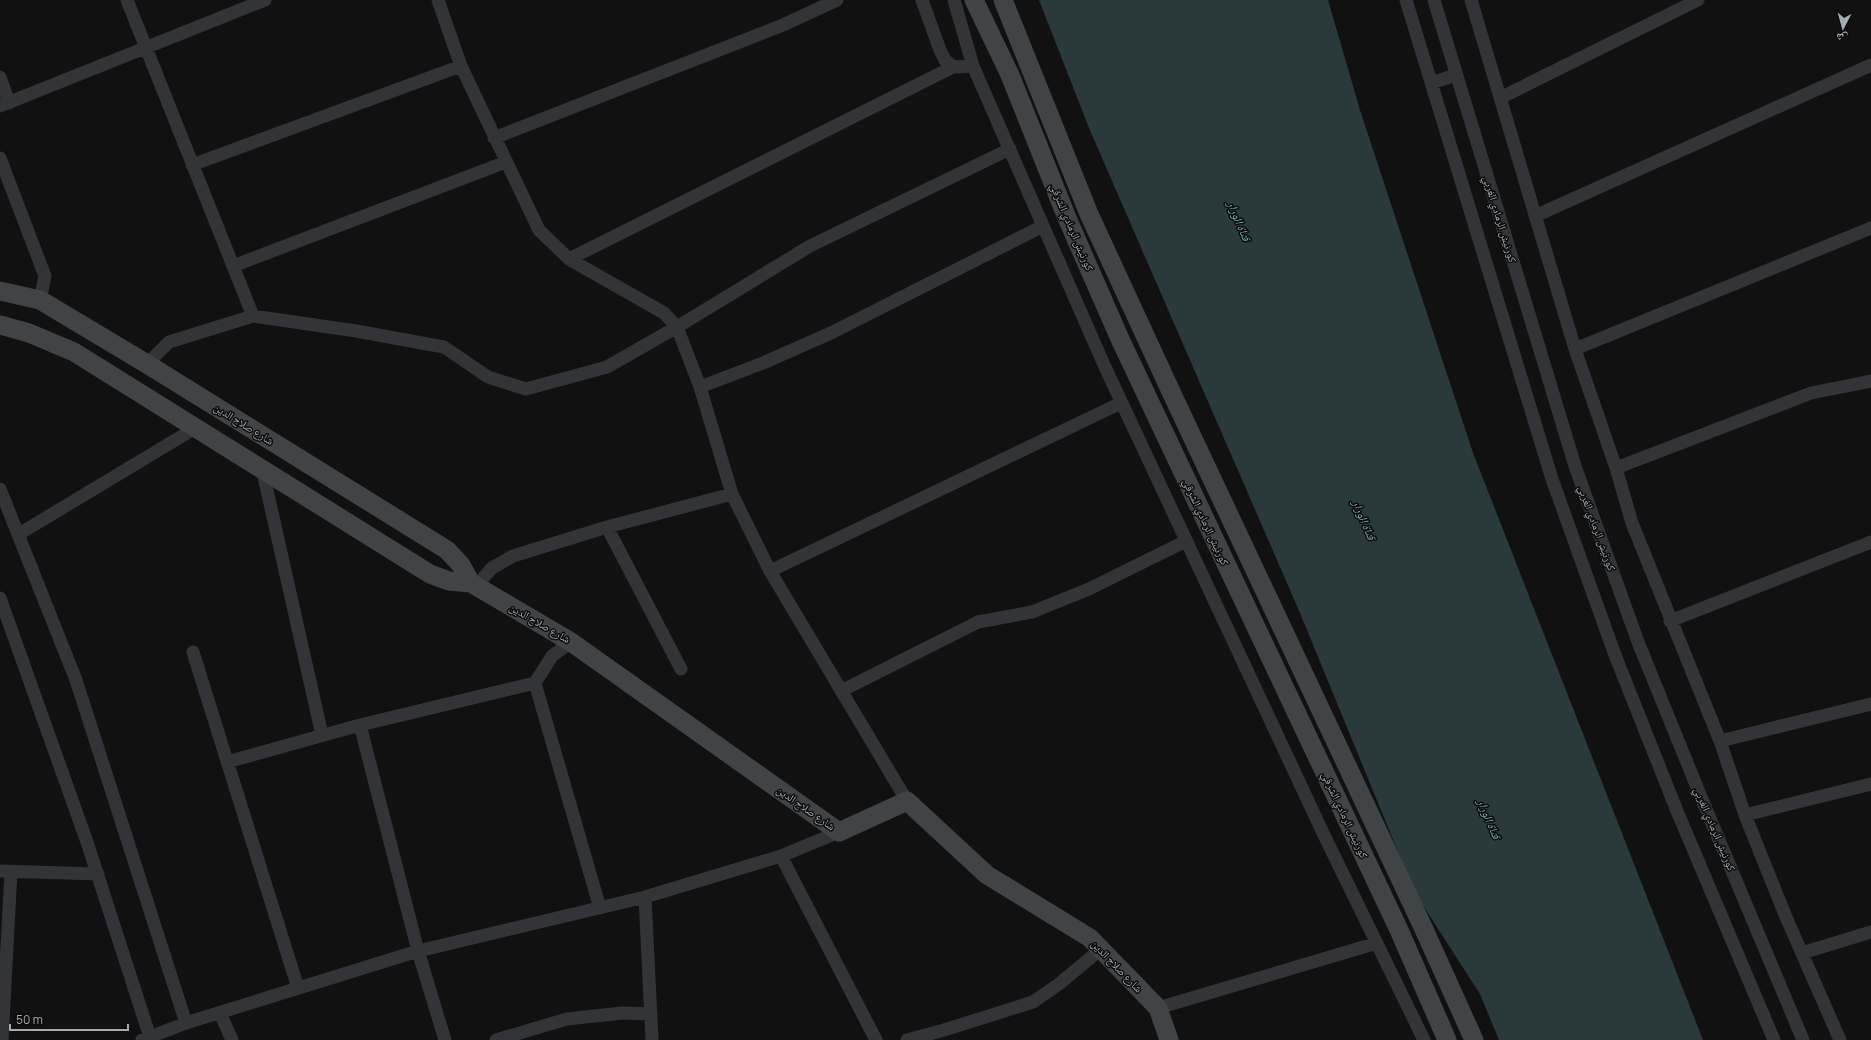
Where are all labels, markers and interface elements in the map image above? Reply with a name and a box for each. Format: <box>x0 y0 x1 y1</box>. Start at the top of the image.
north arrow <box>1823 8 1863 48</box>
text: ش <box>1835 29 1849 47</box>
street label: كورنيش الرمادي الغربي <box>1478 174 1521 265</box>
street label: كورنيش الرمادي الشرقي <box>1046 181 1098 274</box>
water label: قناة الورار <box>1223 197 1256 245</box>
street label: شارع صلاح الدين <box>211 399 277 448</box>
street label: كورنيش الرمادي الشرقي <box>1178 476 1233 569</box>
street label: كورنيش الرمادي الغربي <box>1573 483 1620 574</box>
water label: قناة الورار <box>1348 496 1381 544</box>
street label: شارع صلاح الدين <box>507 599 573 646</box>
street label: كورنيش الرمادي الشرقي <box>1317 769 1372 862</box>
street label: شارع صلاح الدين <box>774 782 838 833</box>
street label: كورنيش الرمادي الغربي <box>1689 785 1740 874</box>
water label: قناة الورار <box>1473 795 1506 843</box>
street label: شارع صلاح الدين <box>1088 936 1146 995</box>
scale bar <box>10 1006 128 1032</box>
text: 50 m <box>16 1011 43 1028</box>

